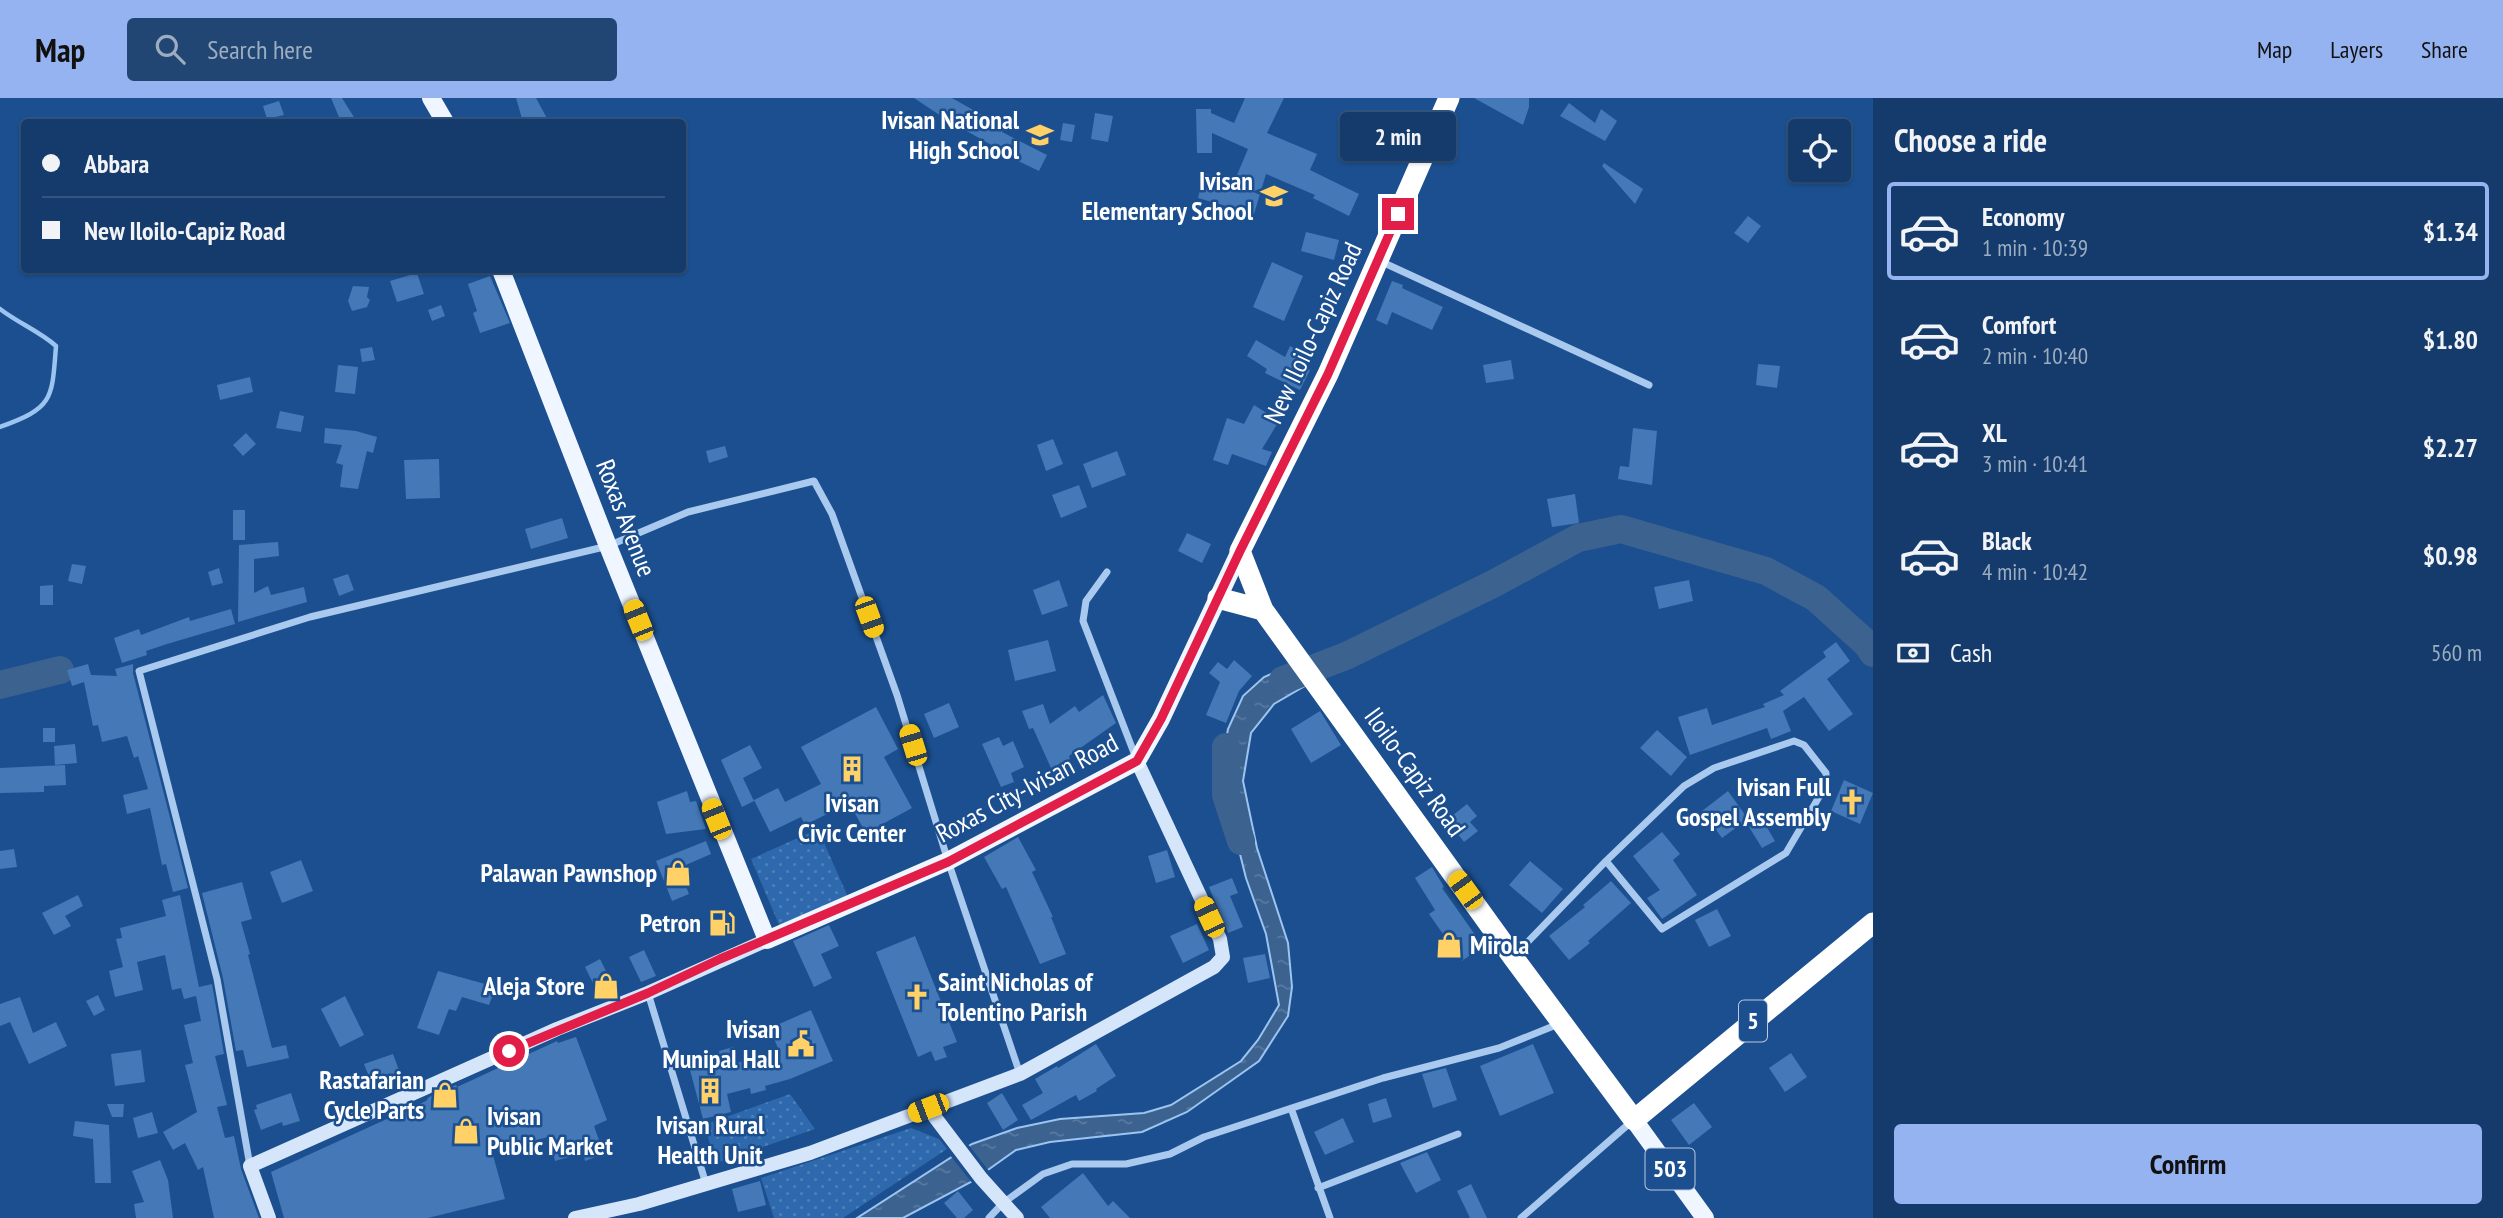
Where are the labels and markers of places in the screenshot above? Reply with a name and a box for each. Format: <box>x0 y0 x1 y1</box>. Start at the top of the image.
place label: Ivisan National High School <box>881 103 1020 166</box>
school or university icon: Ivisan National High School <box>1025 120 1055 150</box>
place label: Ivisan Elementary School <box>1082 164 1254 227</box>
school or university icon: Ivisan Elementary School <box>1259 181 1289 211</box>
building icon: Ivisan Civic Center <box>837 754 867 784</box>
place label: Ivisan Full Gospel Assembly <box>1676 770 1832 833</box>
place label: Ivisan Civic Center <box>798 786 906 849</box>
church icon: Ivisan Full Gospel Assembly <box>1837 787 1867 817</box>
place label: Palawan Pawnshop <box>480 856 657 889</box>
shop icon: Palawan Pawnshop <box>663 858 693 888</box>
place label: Petron <box>640 906 701 939</box>
fuel station icon: Petron <box>707 908 737 938</box>
place label: Mirola <box>1470 928 1529 961</box>
shop icon: Mirola <box>1434 930 1464 960</box>
place label: Saint Nicholas of Tolentino Parish <box>938 965 1095 1028</box>
place label: Aleja Store <box>482 969 585 1002</box>
shop icon: Aleja Store <box>591 971 621 1001</box>
church icon: Saint Nicholas of Tolentino Parish <box>902 982 932 1012</box>
place label: Ivisan Munipal Hall <box>662 1012 781 1075</box>
public building icon: Ivisan Munipal Hall <box>786 1029 816 1059</box>
place label: Rastafarian Cycle Parts <box>319 1063 424 1126</box>
building icon: Ivisan Rural Health Unit <box>695 1076 725 1106</box>
shop icon: Rastafarian Cycle Parts <box>430 1080 460 1110</box>
place label: Ivisan Public Market <box>487 1099 613 1162</box>
place label: Ivisan Rural Health Unit <box>656 1108 765 1171</box>
shop icon: Ivisan Public Market <box>451 1116 481 1146</box>

